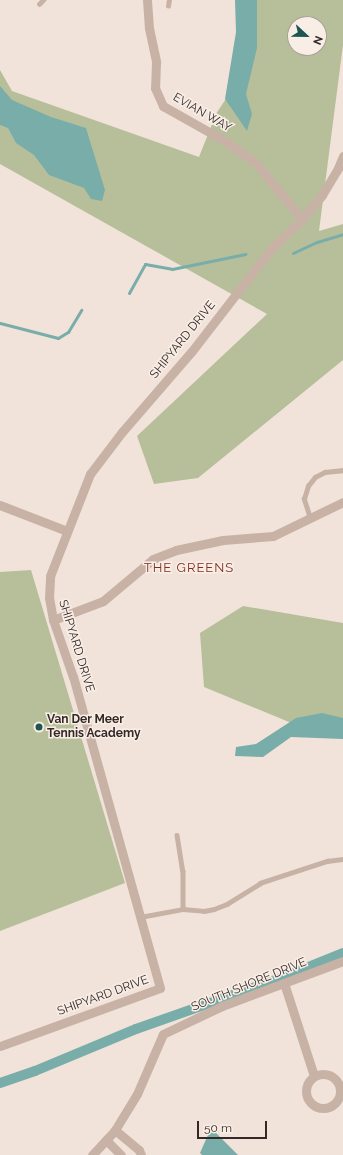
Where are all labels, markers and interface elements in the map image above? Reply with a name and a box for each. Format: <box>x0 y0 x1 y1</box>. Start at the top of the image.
north arrow <box>287 16 327 56</box>
text: N <box>310 34 325 47</box>
street label: EVIAN WAY <box>170 90 234 136</box>
street label: SHIPYARD DRIVE <box>147 298 219 382</box>
district label: THE GREENS <box>144 560 234 576</box>
street label: SHIPYARD DRIVE <box>55 598 97 694</box>
place label: Van Der Meer Tennis Academy <box>47 713 141 741</box>
marker: Van Der Meer Tennis Academy <box>34 722 44 732</box>
street label: SOUTH SHORE DRIVE <box>189 955 309 1015</box>
street label: SHIPYARD DRIVE <box>56 973 150 1019</box>
scale bar <box>199 1113 269 1139</box>
text: 50 m <box>204 1121 232 1135</box>

